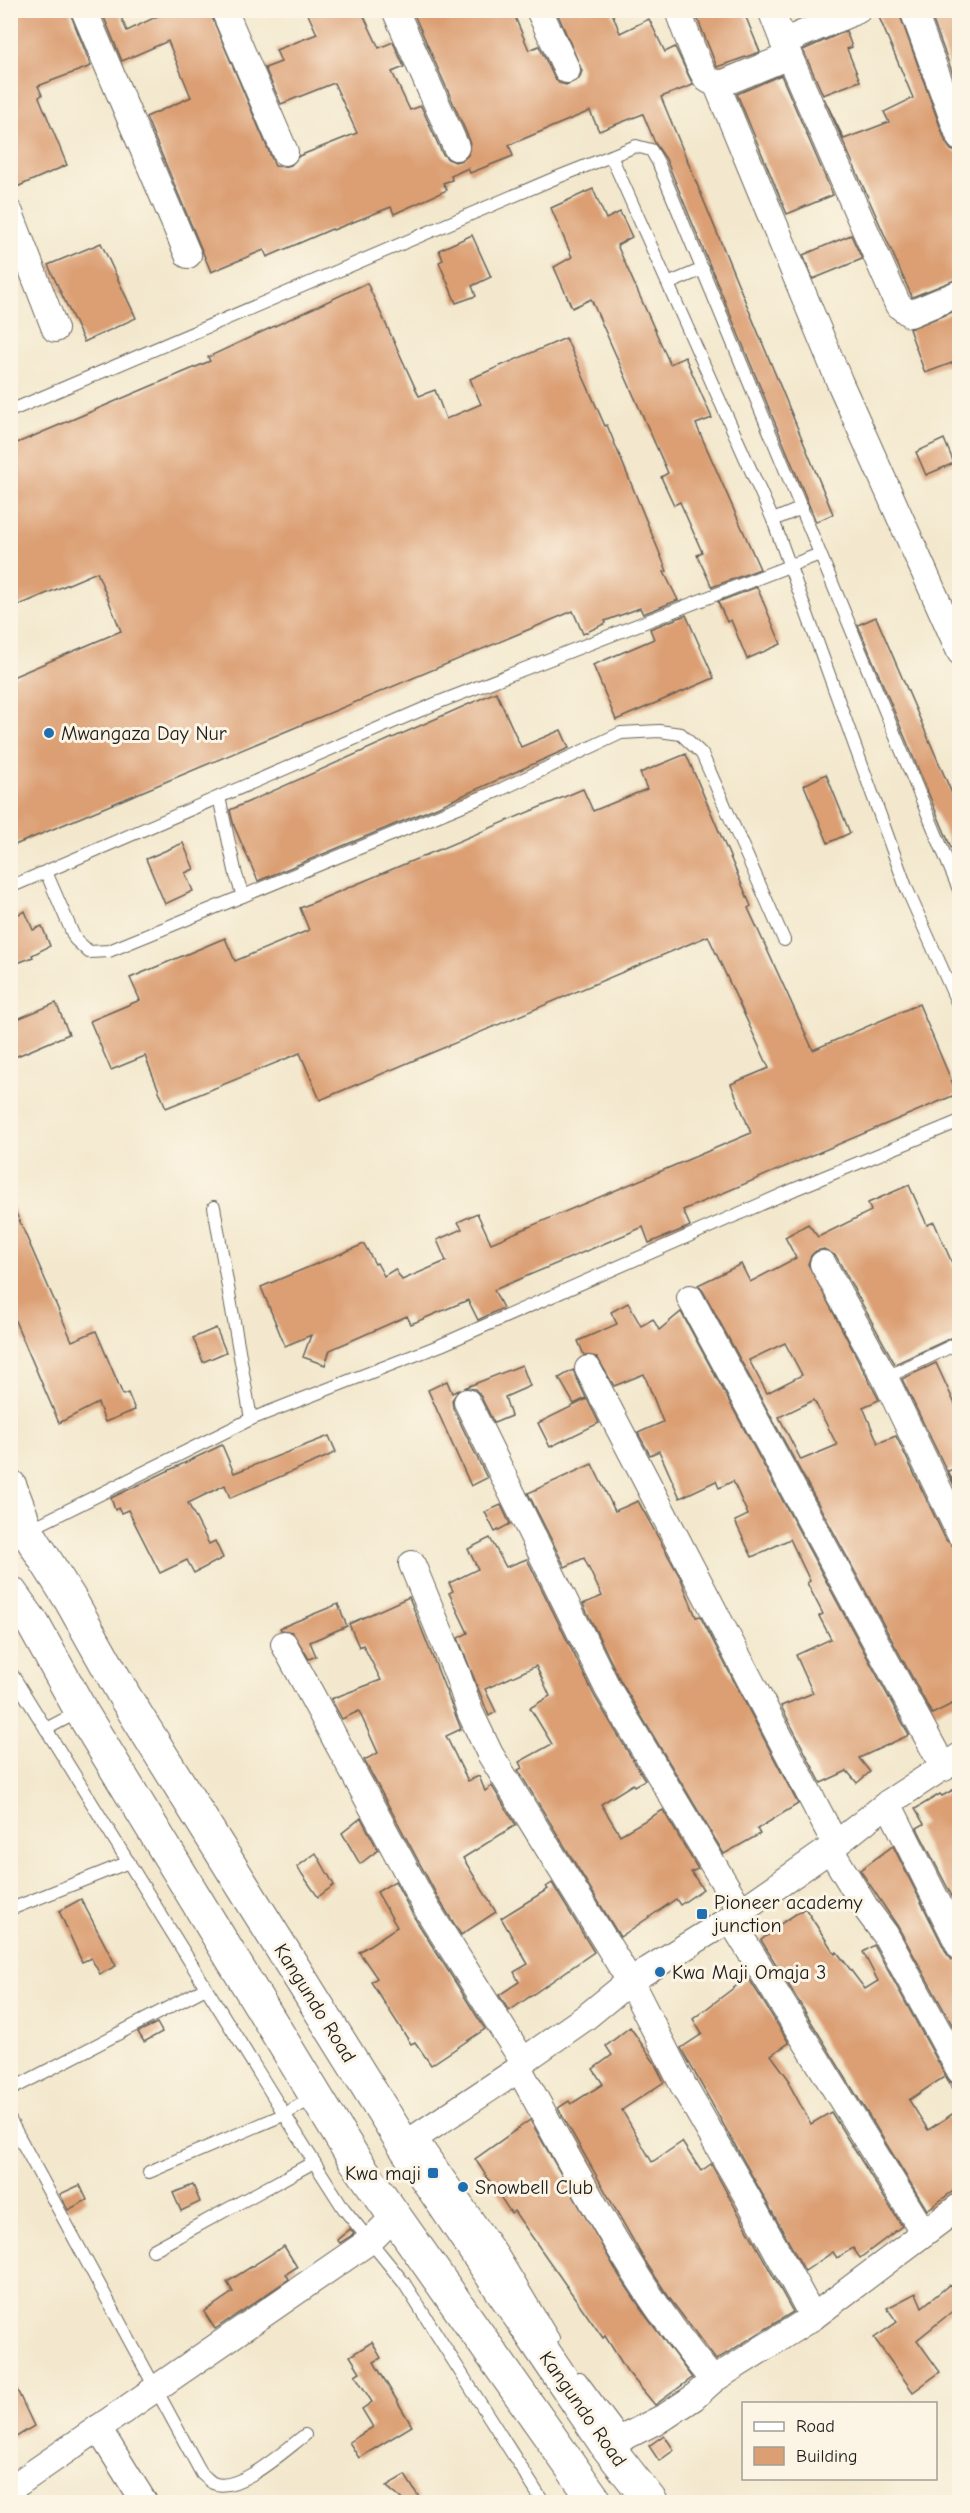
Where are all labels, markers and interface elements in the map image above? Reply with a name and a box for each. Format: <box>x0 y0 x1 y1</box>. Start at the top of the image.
place label: Mwangaza Day Nur <box>61 722 227 745</box>
marker: Mwangaza Day Nur <box>42 726 56 740</box>
place label: Pioneer academy junction <box>712 1891 862 1937</box>
marker: Pioneer academy junction <box>695 1907 709 1921</box>
street label: Kangundo Road <box>269 1939 361 2067</box>
place label: Kwa Maji Omaja 3 <box>672 1961 826 1984</box>
marker: Kwa Maji Omaja 3 <box>653 1965 667 1979</box>
place label: Kwa maji <box>345 2162 421 2185</box>
marker: Kwa maji <box>426 2166 440 2180</box>
place label: Snowbell Club <box>475 2176 593 2199</box>
marker: Snowbell Club <box>456 2180 470 2194</box>
street label: Kangundo Road <box>535 2347 631 2471</box>
legend <box>742 2402 937 2480</box>
text: Road <box>796 2416 835 2437</box>
text: Building <box>796 2446 858 2467</box>

